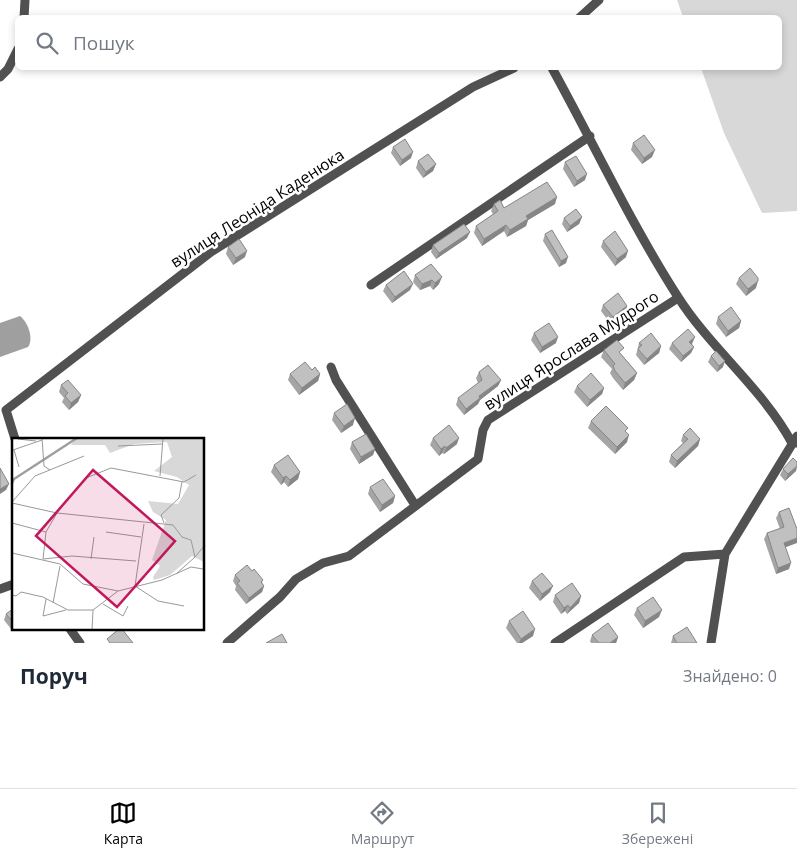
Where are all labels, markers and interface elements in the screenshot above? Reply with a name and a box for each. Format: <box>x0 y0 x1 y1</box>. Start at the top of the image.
search box <box>15 15 782 70</box>
icon: search <box>33 29 61 57</box>
text: Пошук <box>73 30 135 56</box>
street label: вулиця Леоніда Каденюка <box>166 143 348 273</box>
street label: вулиця Ярослава Мудрого <box>479 285 663 415</box>
inset map <box>12 438 205 630</box>
text: Поруч <box>20 662 88 690</box>
text: Знайдено: 0 <box>683 665 777 687</box>
tab: Карта <box>104 799 143 848</box>
tab: Маршрут <box>351 799 414 848</box>
tab: Збережені <box>622 799 693 848</box>

